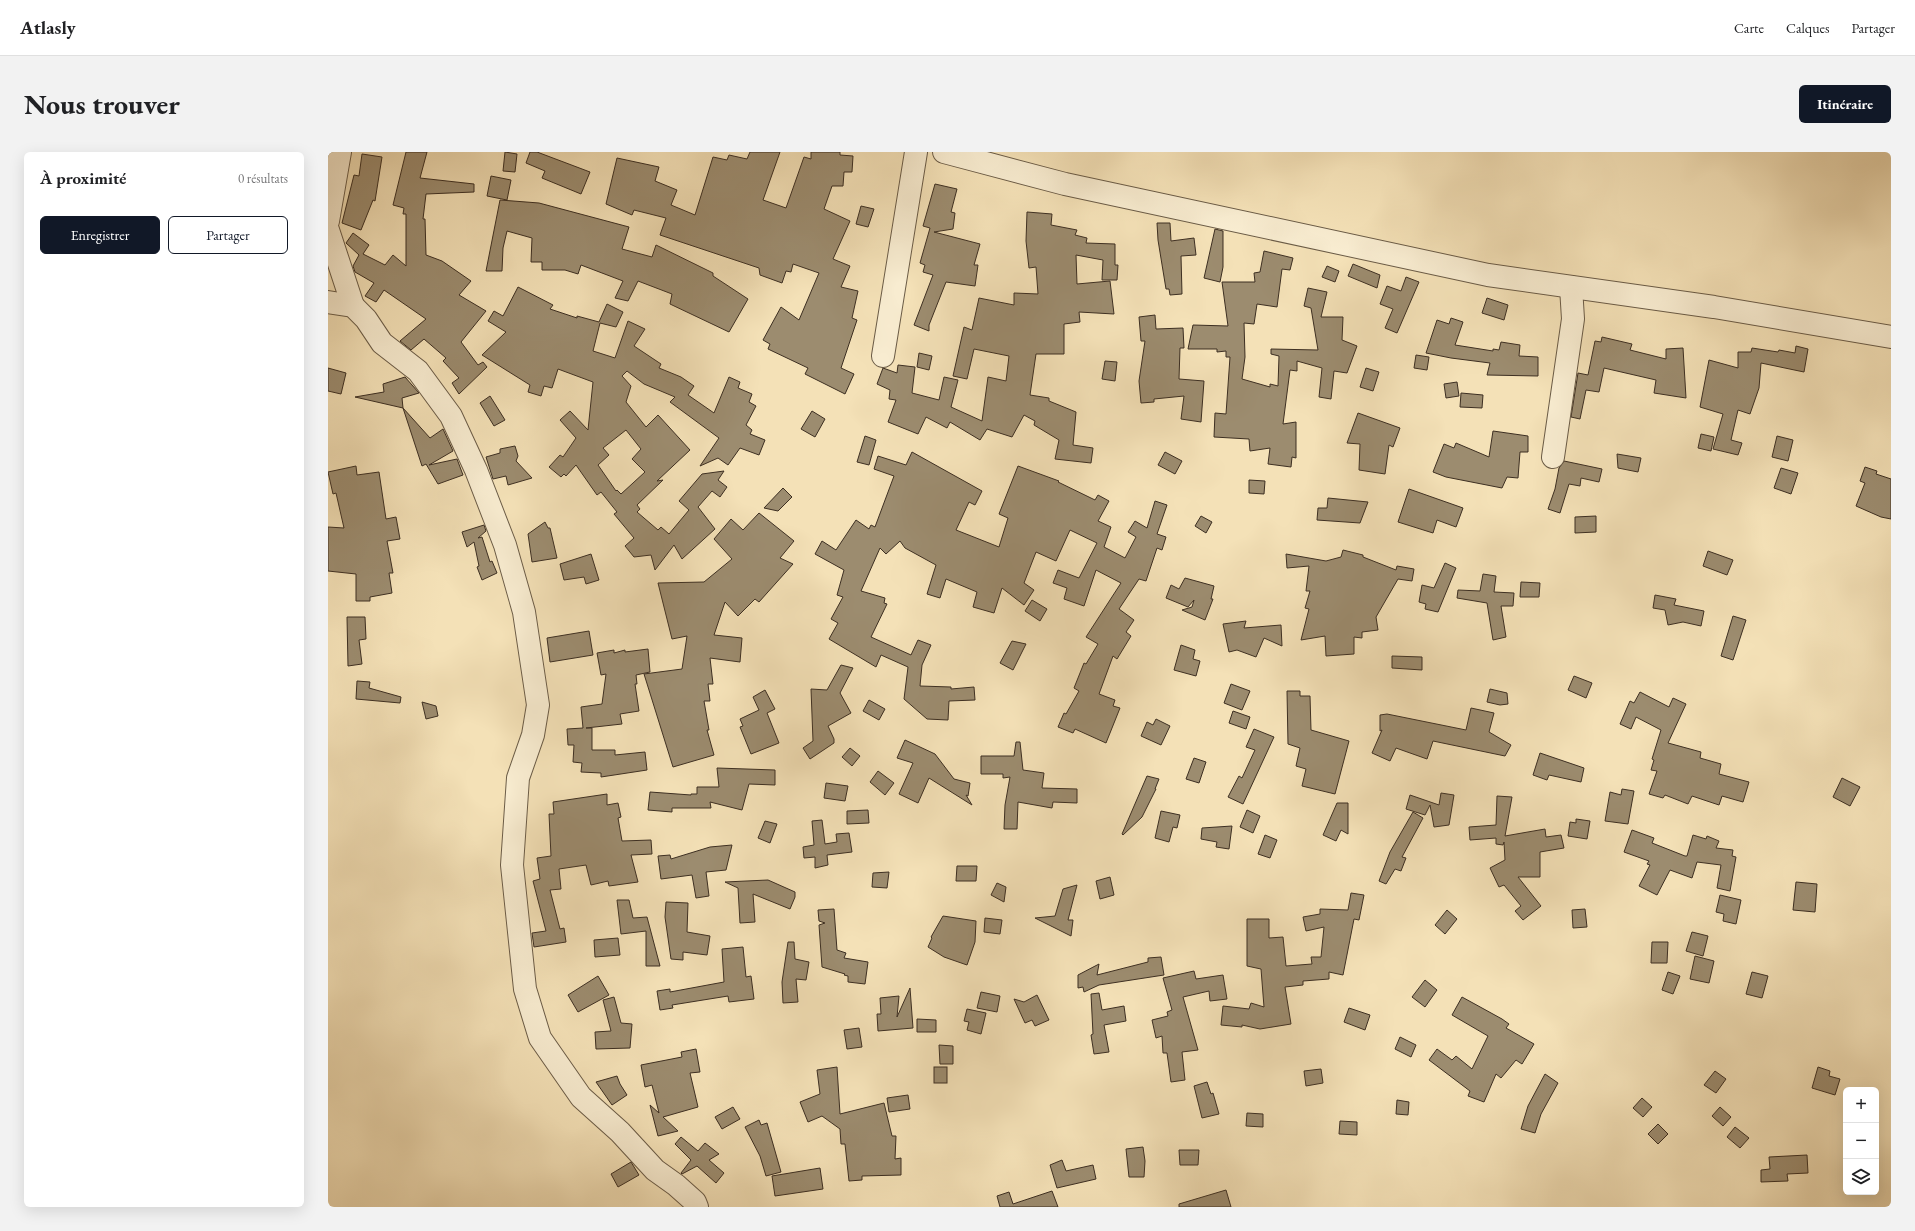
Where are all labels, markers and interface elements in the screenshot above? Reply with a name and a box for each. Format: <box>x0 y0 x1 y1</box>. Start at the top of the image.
text: Atlasly <box>20 15 76 40</box>
text: Carte <box>1734 19 1764 37</box>
text: Calques <box>1786 19 1830 37</box>
text: Partager <box>1852 19 1895 37</box>
button: Itinéraire <box>1799 85 1891 123</box>
text: Nous trouver <box>24 86 180 122</box>
text: À proximité <box>40 167 126 189</box>
text: 0 résultats <box>238 170 288 187</box>
button: Enregistrer <box>40 216 160 254</box>
button: Partager <box>168 216 288 254</box>
map controls <box>1843 1087 1879 1195</box>
button: + <box>1843 1087 1879 1123</box>
button: − <box>1843 1123 1879 1159</box>
button: layers <box>1843 1159 1879 1195</box>

